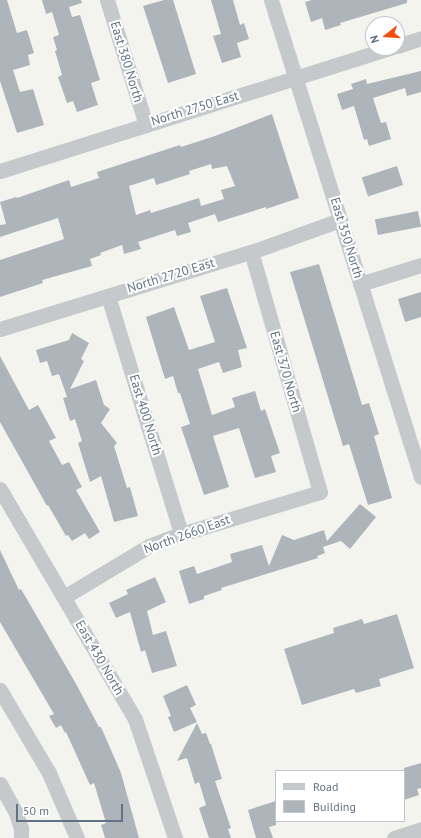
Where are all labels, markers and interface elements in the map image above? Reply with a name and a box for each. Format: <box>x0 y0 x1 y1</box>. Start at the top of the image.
north arrow <box>365 16 405 56</box>
street label: East 380 North <box>106 20 146 104</box>
text: N <box>367 34 382 45</box>
street label: North 2750 East <box>149 88 241 130</box>
street label: East 350 North <box>326 196 366 280</box>
street label: North 2720 East <box>125 255 217 297</box>
street label: East 370 North <box>266 330 304 414</box>
street label: East 400 North <box>125 373 165 457</box>
street label: North 2660 East <box>142 512 232 558</box>
street label: East 430 North <box>71 618 127 698</box>
legend <box>275 770 405 822</box>
text: Road <box>313 779 338 794</box>
scale bar <box>18 796 125 822</box>
text: Building <box>313 799 356 814</box>
text: 50 m <box>23 803 49 818</box>

